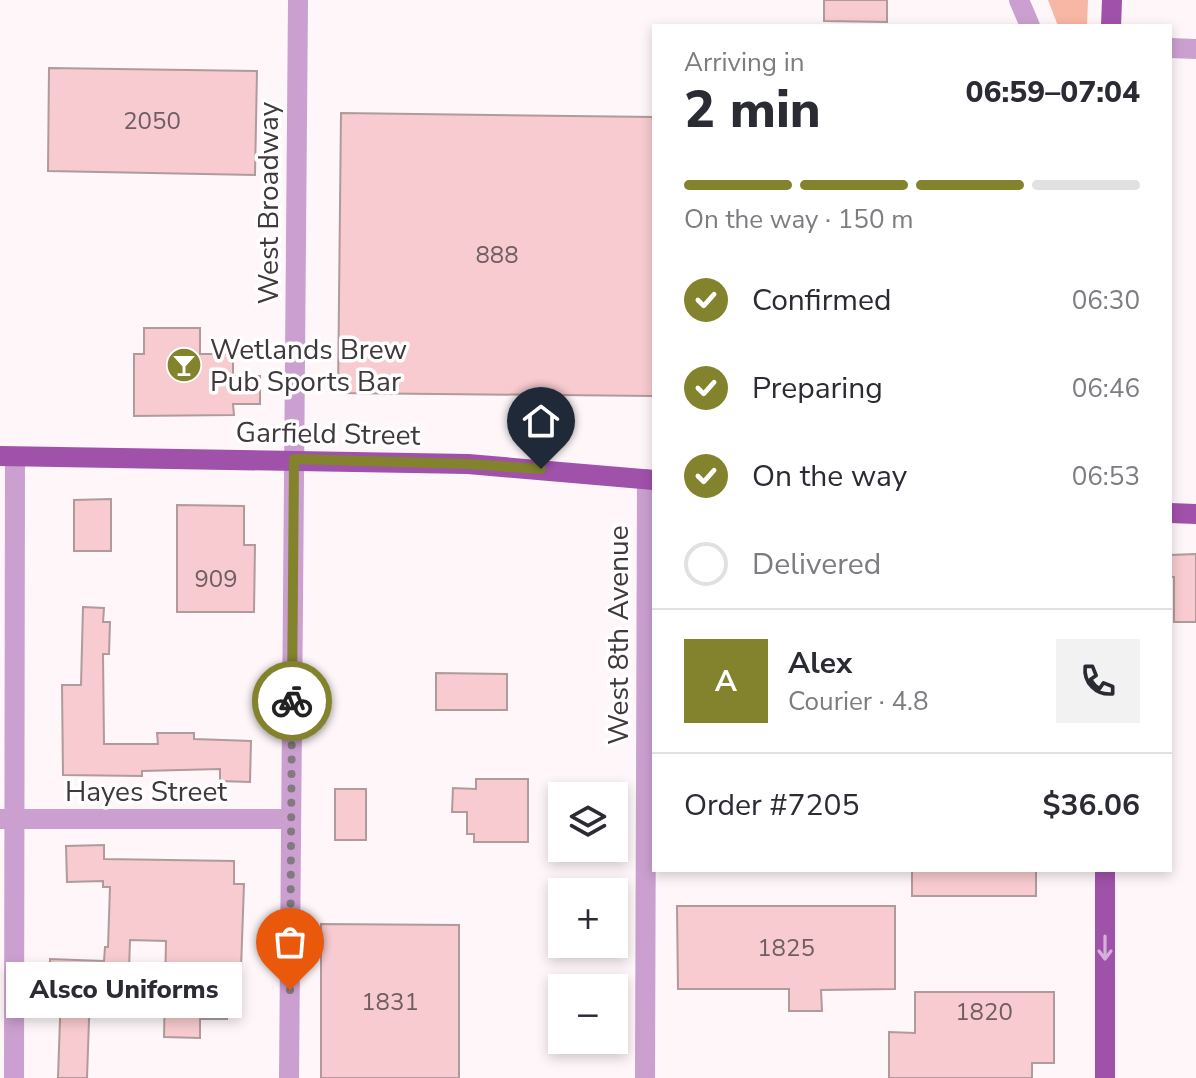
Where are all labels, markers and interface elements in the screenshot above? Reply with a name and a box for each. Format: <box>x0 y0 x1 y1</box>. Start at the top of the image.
text: Arriving in <box>684 45 805 80</box>
text: 06:59–07:04 <box>965 72 1140 113</box>
text: 2 min <box>684 74 821 145</box>
street label: West Broadway <box>250 101 288 304</box>
house number: 2050 <box>123 105 181 137</box>
text: On the way · 150 m <box>684 202 913 237</box>
house number: 888 <box>475 239 519 271</box>
icon: check <box>684 278 728 322</box>
text: Confirmed <box>752 280 892 321</box>
text: 06:30 <box>1072 283 1140 318</box>
place label: Wetlands Brew Pub Sports Bar <box>210 331 407 401</box>
bar icon: Wetlands Brew Pub Sports Bar <box>165 346 203 384</box>
icon: check <box>684 366 728 410</box>
text: Preparing <box>752 368 883 409</box>
text: 06:46 <box>1072 371 1140 406</box>
pin <box>507 387 575 469</box>
icon: home <box>519 399 563 443</box>
street label: Garfield Street <box>235 413 421 455</box>
icon: check <box>684 454 728 498</box>
text: On the way <box>752 456 907 497</box>
text: 06:53 <box>1072 459 1140 494</box>
street label: West 8th Avenue <box>600 525 638 745</box>
text: Delivered <box>752 544 881 585</box>
house number: 909 <box>194 563 238 595</box>
button: phone <box>1056 639 1140 723</box>
text: Alex <box>788 643 852 684</box>
courier <box>252 661 332 741</box>
text: A <box>715 661 737 702</box>
icon: bike <box>270 679 314 723</box>
text: Courier · 4.8 <box>788 684 929 719</box>
street label: Hayes Street <box>65 773 227 811</box>
map controls <box>548 782 628 1054</box>
button: layers <box>548 782 628 862</box>
text: Order #7205 <box>684 785 859 826</box>
text: $36.06 <box>1043 785 1140 826</box>
button: + <box>548 878 628 958</box>
pin <box>256 908 324 990</box>
icon: bag <box>268 920 312 964</box>
house number: 1825 <box>757 932 815 964</box>
one-way arrow <box>1097 934 1113 961</box>
callout: Alsco Uniforms <box>6 962 242 1018</box>
text: Alsco Uniforms <box>30 972 218 1007</box>
button: − <box>548 974 628 1054</box>
house number: 1831 <box>361 986 419 1018</box>
house number: 1820 <box>955 996 1013 1028</box>

